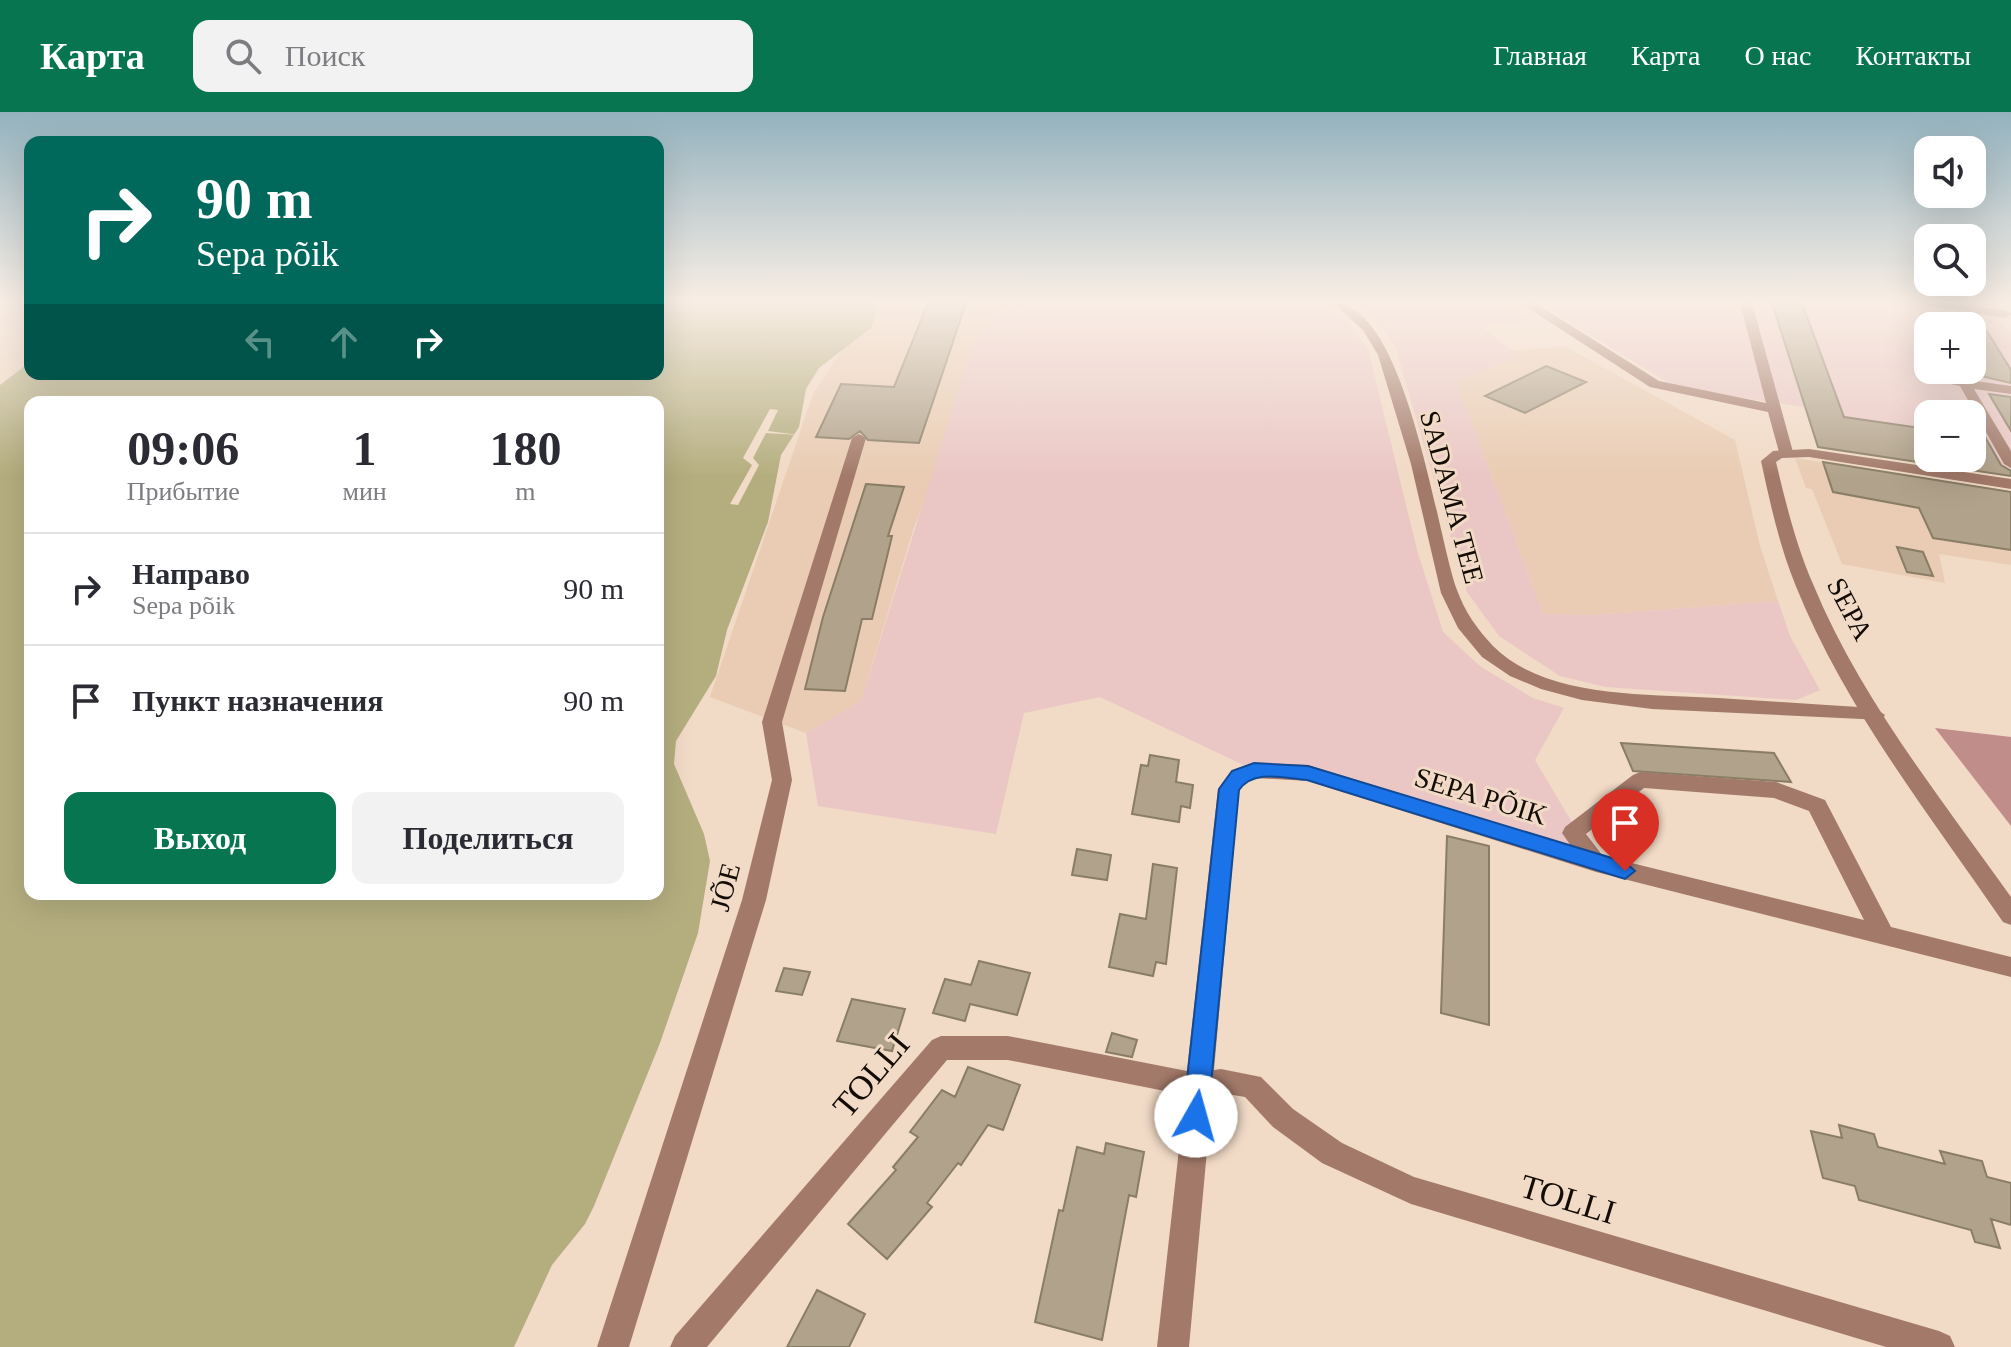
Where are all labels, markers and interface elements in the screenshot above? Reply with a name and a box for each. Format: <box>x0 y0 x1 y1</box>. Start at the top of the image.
search box <box>193 20 753 92</box>
icon: search <box>221 34 265 78</box>
text: Карта <box>40 35 145 77</box>
text: Поиск <box>285 39 365 72</box>
text: Главная <box>1493 40 1587 71</box>
text: Карта <box>1631 40 1700 71</box>
text: О нас <box>1744 40 1811 71</box>
text: Контакты <box>1855 40 1971 71</box>
map controls <box>1914 136 1986 472</box>
button: sound <box>1914 136 1986 208</box>
icon: right <box>64 168 168 272</box>
text: 90 m <box>196 168 313 230</box>
button: search <box>1914 224 1986 296</box>
text: Sepa põik <box>196 234 339 274</box>
button: + <box>1914 312 1986 384</box>
icon: left <box>238 320 282 364</box>
icon: ahead <box>322 320 366 364</box>
icon: right <box>406 320 450 364</box>
button: − <box>1914 400 1986 472</box>
street label: SADAMA TEE <box>1414 407 1490 587</box>
text: 09:06 <box>127 422 239 475</box>
text: 1 <box>353 422 377 475</box>
text: 180 <box>489 422 561 475</box>
text: Прибытие <box>127 477 240 506</box>
text: мин <box>342 477 387 506</box>
text: m <box>515 477 535 506</box>
text: Направо <box>132 557 250 590</box>
icon: right <box>64 567 108 611</box>
text: 90 m <box>563 572 624 605</box>
street label: SEPA <box>1821 573 1880 646</box>
text: Sepa põik <box>132 591 235 620</box>
icon: arrive <box>64 679 108 723</box>
text: Пункт назначения <box>132 684 384 717</box>
text: 90 m <box>563 684 624 717</box>
street label: SEPA PÕIK <box>1411 761 1551 831</box>
pin <box>1591 789 1659 871</box>
button: Выход <box>64 792 336 884</box>
button: Поделиться <box>352 792 624 884</box>
icon: arrive <box>1603 801 1647 845</box>
street label: JÕE <box>704 860 746 914</box>
street label: TOLLI <box>825 1026 917 1124</box>
position arrow <box>1154 1074 1238 1158</box>
street label: TOLLI <box>1516 1167 1620 1231</box>

